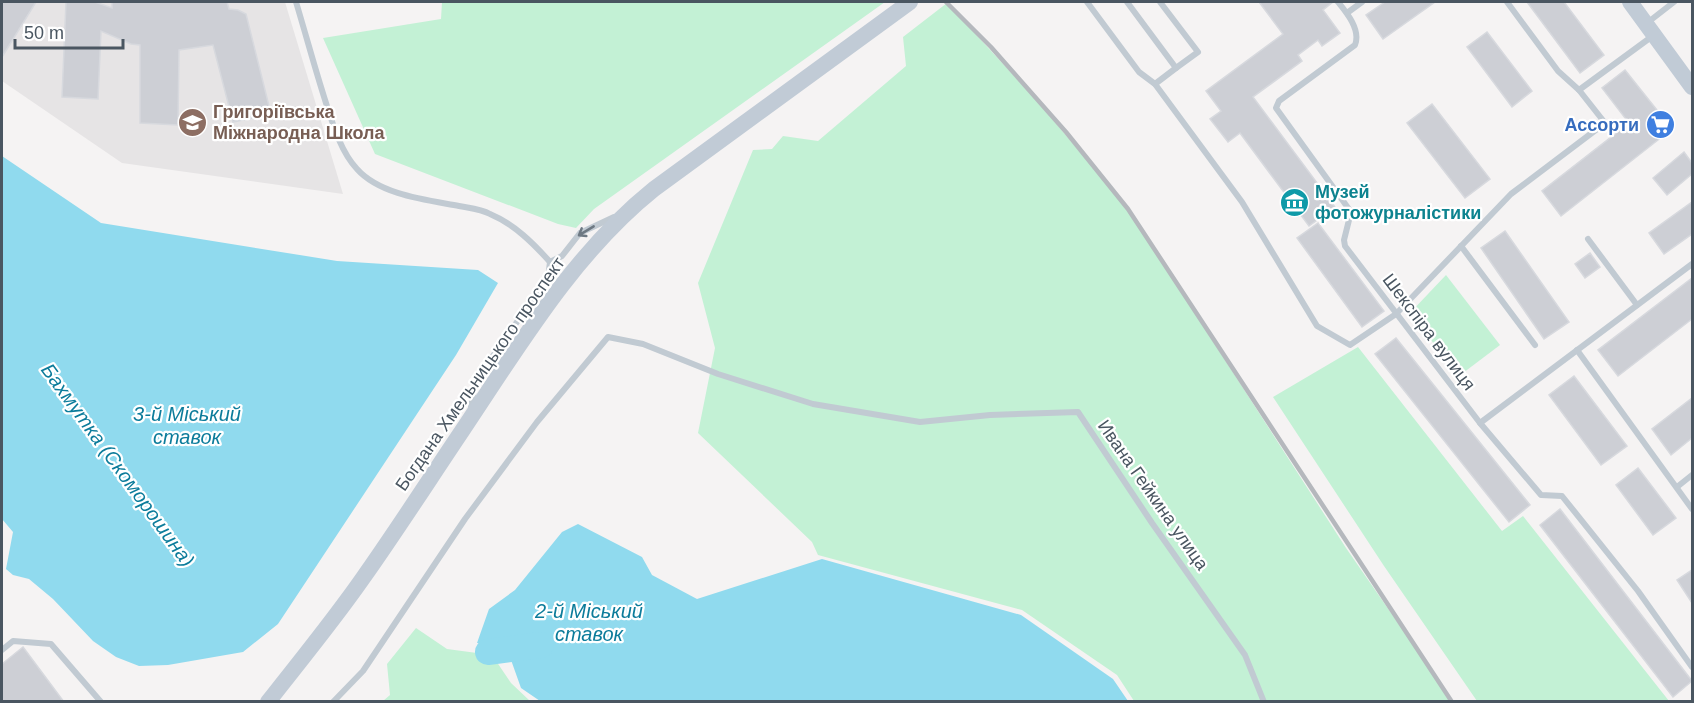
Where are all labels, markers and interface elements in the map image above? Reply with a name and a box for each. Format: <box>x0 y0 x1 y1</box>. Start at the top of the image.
scale bar <box>15 12 123 50</box>
text: 50 m <box>24 23 64 43</box>
place label: Григоріївська Міжнародна Школа <box>213 102 386 143</box>
school or university icon: Григоріївська Міжнародна Школа <box>176 106 208 138</box>
supermarket icon: Ассорти <box>1644 109 1676 141</box>
place label: Ассорти <box>1565 115 1639 135</box>
place label: Музей фотожурналістики <box>1315 182 1481 223</box>
museum icon: Музей фотожурналістики <box>1278 186 1310 218</box>
one-way arrow <box>578 226 595 238</box>
street label: Богдана Хмельницького проспект <box>391 253 569 495</box>
street label: Шекспіра вулиця <box>1379 270 1479 394</box>
water label: Бахмутка (Скоморошина) <box>37 359 199 571</box>
water label: 3-й Міський ставок <box>133 403 241 448</box>
street label: Ивана Гейкина улица <box>1094 416 1213 575</box>
water label: 2-й Міський ставок <box>534 600 643 645</box>

